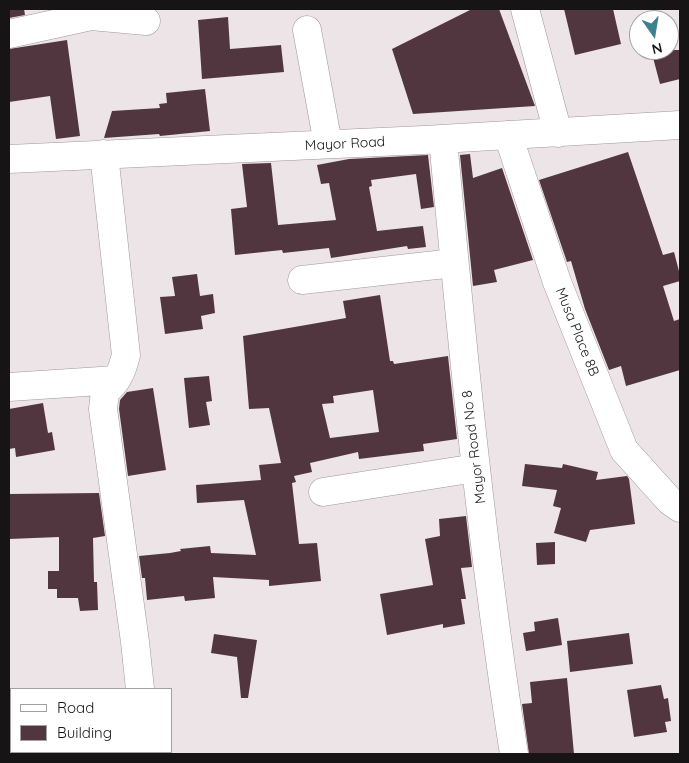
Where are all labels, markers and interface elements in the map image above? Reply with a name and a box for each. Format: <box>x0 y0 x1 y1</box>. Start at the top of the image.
north arrow <box>629 10 679 60</box>
text: N <box>650 39 664 59</box>
street label: Mayor Road <box>304 134 386 154</box>
street label: Musa Place 8B <box>552 285 602 379</box>
street label: Mayor Road No 8 <box>459 389 489 505</box>
legend <box>10 688 172 753</box>
text: Road <box>57 698 94 717</box>
text: Building <box>57 723 112 742</box>

